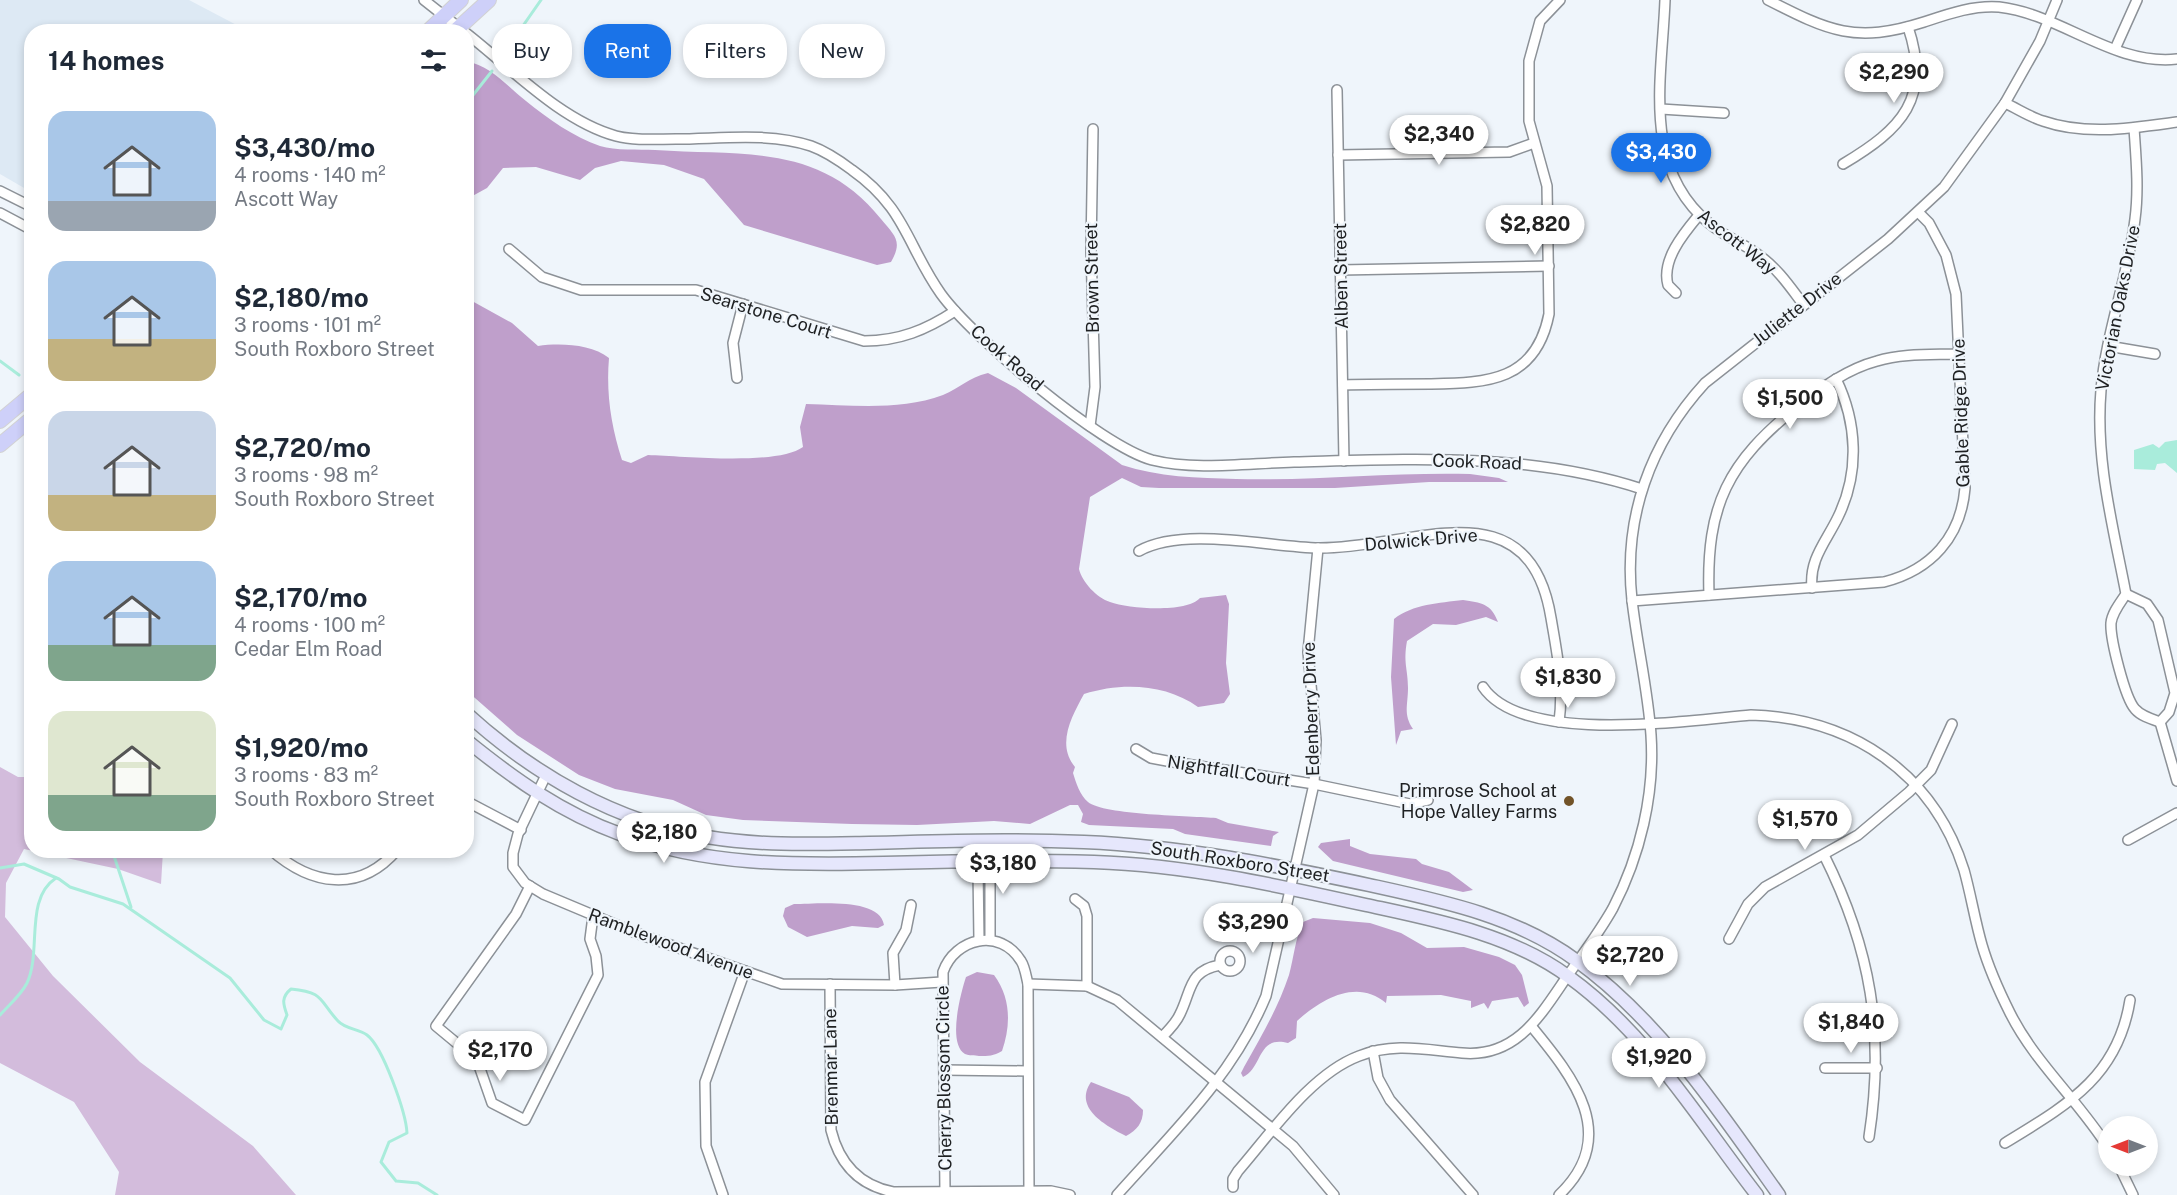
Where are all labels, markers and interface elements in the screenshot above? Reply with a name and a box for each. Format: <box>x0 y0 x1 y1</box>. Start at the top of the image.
chip: Buy <box>492 24 572 78</box>
chip: Rent <box>584 24 671 78</box>
chip: Filters <box>683 24 787 78</box>
chip: New <box>799 24 885 78</box>
icon: filters <box>417 44 450 77</box>
text: 14 homes <box>48 45 164 76</box>
pin: $2,290 <box>1845 53 1943 104</box>
text: $2,290 <box>1859 60 1929 84</box>
pin: $2,340 <box>1390 115 1488 166</box>
text: $2,340 <box>1403 122 1475 146</box>
text: $3,430/mo <box>234 132 375 163</box>
pin: $3,430 <box>1612 133 1710 184</box>
icon: home <box>96 135 168 207</box>
text: $3,430 <box>1625 140 1697 164</box>
text: 4 rooms · 140 m² <box>234 163 386 187</box>
text: Ascott Way <box>234 187 338 211</box>
street label: Ascott Way <box>1694 204 1781 279</box>
pin: $2,820 <box>1486 205 1584 256</box>
text: $2,820 <box>1500 212 1570 236</box>
street label: Brown Street <box>1080 223 1103 333</box>
street label: Alben Street <box>1329 223 1352 329</box>
street label: Victorian Oaks Drive <box>2091 223 2144 393</box>
street label: Juliette Drive <box>1748 267 1846 350</box>
text: $2,180/mo <box>234 282 369 313</box>
street label: Searstone Court <box>698 283 835 343</box>
icon: home <box>96 285 168 357</box>
text: 3 rooms · 101 m² <box>234 313 381 337</box>
street label: Cook Road <box>967 320 1048 395</box>
text: South Roxboro Street <box>234 337 435 361</box>
street label: Gable Ridge Drive <box>1947 338 1974 488</box>
pin: $1,500 <box>1741 379 1839 430</box>
text: $1,500 <box>1757 386 1823 410</box>
text: $2,720/mo <box>234 432 371 463</box>
icon: home <box>96 435 168 507</box>
street label: Cook Road <box>1432 449 1522 474</box>
text: 3 rooms · 98 m² <box>234 463 378 487</box>
text: South Roxboro Street <box>234 487 435 511</box>
street label: Dolwick Drive <box>1364 524 1478 555</box>
text: $2,170/mo <box>234 582 367 613</box>
icon: home <box>96 585 168 657</box>
text: 4 rooms · 100 m² <box>234 613 385 637</box>
text: Cedar Elm Road <box>234 637 382 661</box>
street label: Edenberry Drive <box>1298 641 1323 777</box>
pin: $1,830 <box>1519 658 1617 709</box>
text: $1,830 <box>1534 665 1602 689</box>
text: $1,920/mo <box>234 732 369 763</box>
icon: home <box>96 735 168 807</box>
street label: Nightfall Court <box>1166 750 1292 791</box>
text: 3 rooms · 83 m² <box>234 763 378 787</box>
place label: Primrose School at Hope Valley Farms <box>1399 780 1557 822</box>
text: South Roxboro Street <box>234 787 435 811</box>
marker: Primrose School at Hope Valley Farms <box>1562 794 1576 808</box>
pin: $1,570 <box>1756 800 1854 851</box>
text: $1,570 <box>1772 807 1838 831</box>
pin: $2,180 <box>615 813 713 864</box>
text: $2,180 <box>631 820 697 844</box>
street label: South Roxboro Street <box>1149 837 1331 886</box>
pin: $3,180 <box>954 844 1052 895</box>
text: $3,180 <box>969 851 1037 875</box>
pin: $3,290 <box>1204 903 1302 954</box>
street label: Ramblewood Avenue <box>586 904 757 983</box>
text: $3,290 <box>1217 910 1289 934</box>
pin: $2,720 <box>1581 936 1679 987</box>
text: $2,720 <box>1596 943 1664 967</box>
street label: Cherry Blossom Circle <box>931 985 956 1171</box>
pin: $1,840 <box>1802 1003 1900 1054</box>
street label: Brenmar Lane <box>819 1008 842 1126</box>
text: $1,840 <box>1817 1010 1885 1034</box>
pin: $2,170 <box>451 1031 549 1082</box>
text: $2,170 <box>467 1038 533 1062</box>
pin: $1,920 <box>1610 1038 1708 1089</box>
text: $1,920 <box>1626 1045 1692 1069</box>
north arrow <box>2098 1116 2158 1176</box>
map controls <box>2098 1116 2158 1176</box>

